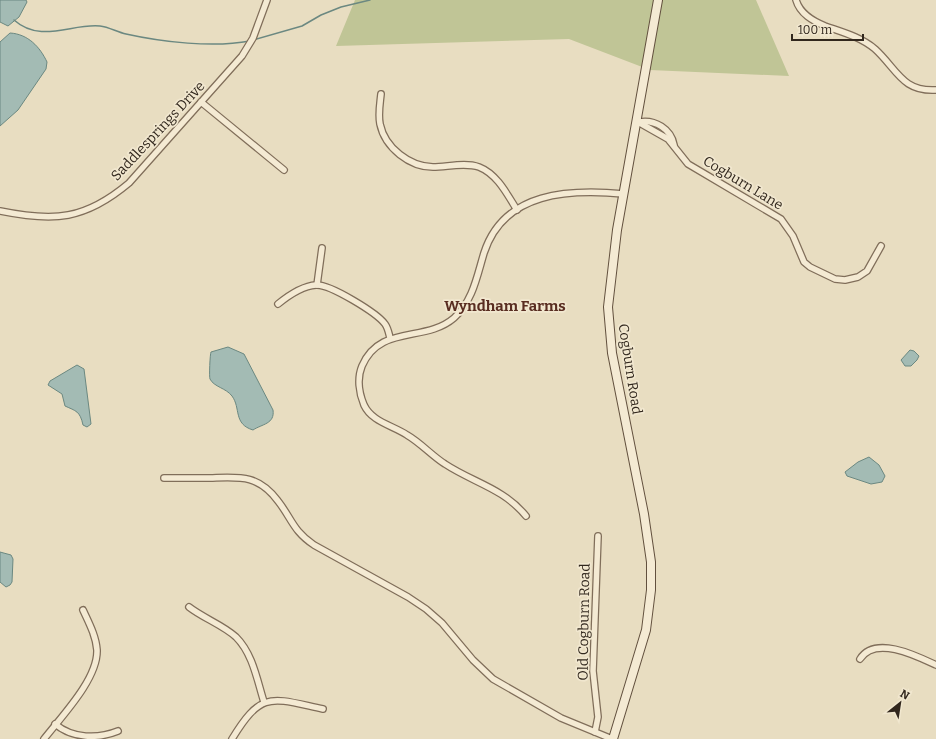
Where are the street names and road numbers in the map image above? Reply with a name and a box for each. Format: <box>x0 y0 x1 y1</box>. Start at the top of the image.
street label: Saddlesprings Drive <box>108 78 208 184</box>
street label: Cogburn Lane <box>700 152 786 214</box>
street label: Cogburn Road <box>614 322 646 416</box>
street label: Old Cogburn Road <box>574 563 594 681</box>

